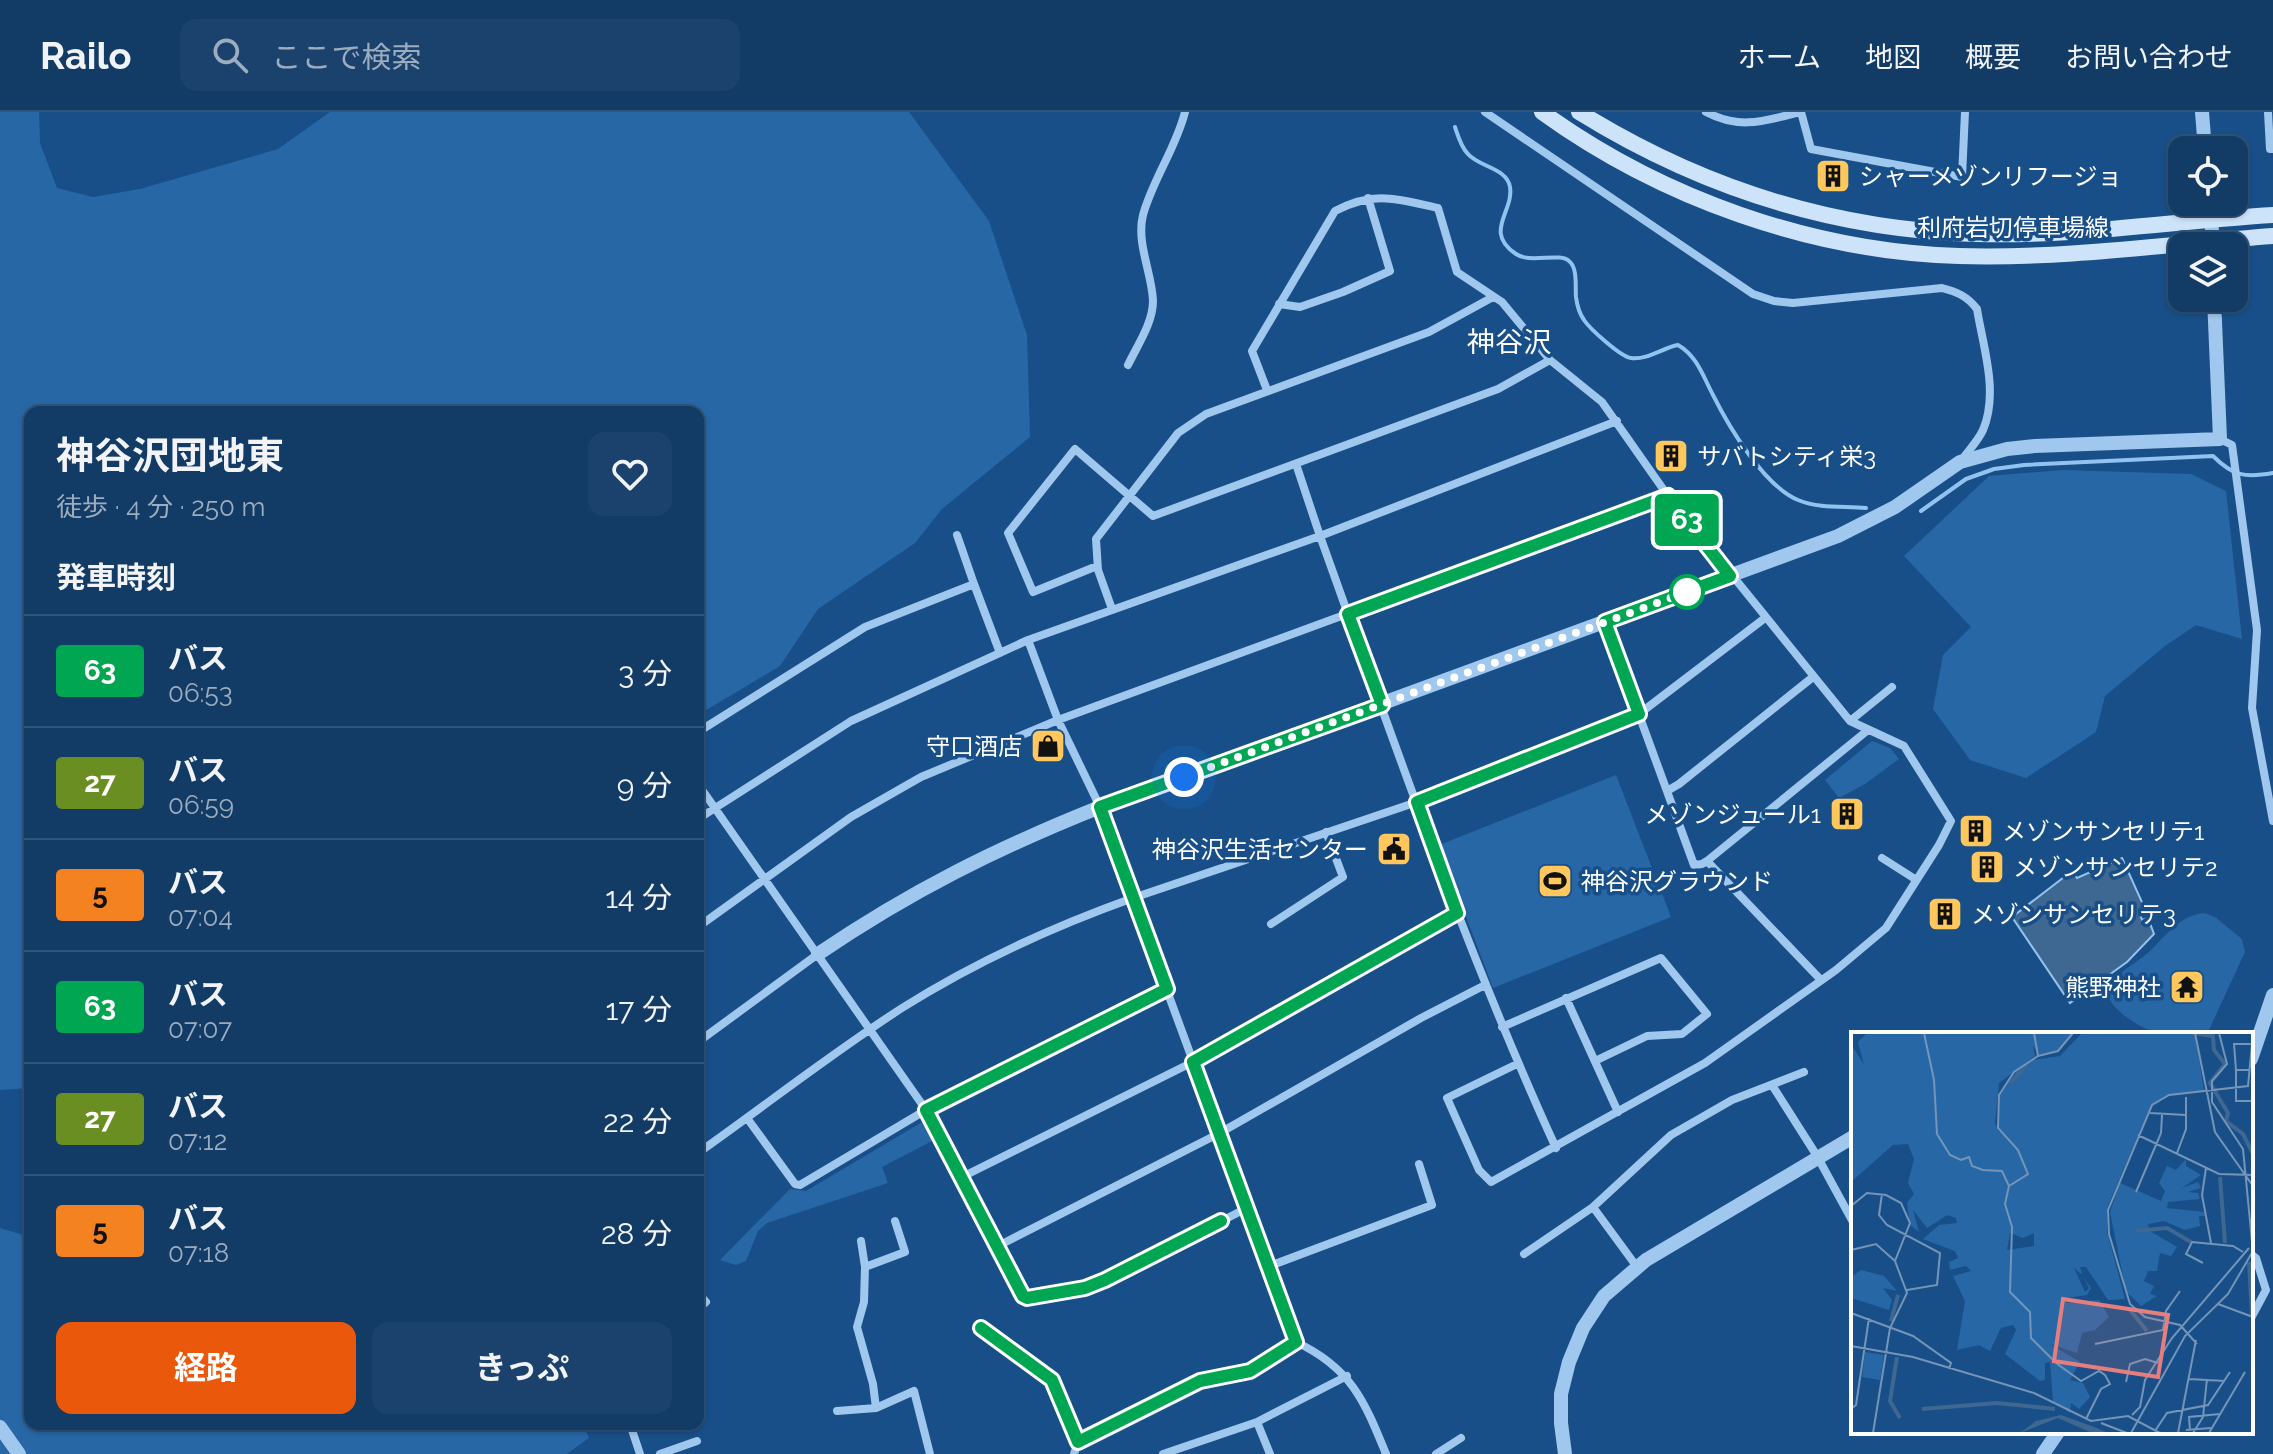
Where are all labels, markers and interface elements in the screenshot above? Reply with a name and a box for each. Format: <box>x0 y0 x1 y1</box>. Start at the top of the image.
search box <box>180 19 740 91</box>
text: Railo <box>40 33 132 78</box>
icon: search <box>208 33 252 77</box>
text: ここで検索 <box>272 40 422 75</box>
text: ホーム <box>1738 41 1821 74</box>
text: 地図 <box>1865 41 1921 74</box>
text: 概要 <box>1965 41 2021 74</box>
text: お問い合わせ <box>2065 41 2233 74</box>
map controls <box>2168 136 2248 312</box>
button: locate <box>2168 136 2248 216</box>
building icon: シャーメゾンリフージョ <box>1814 157 1852 195</box>
place label: シャーメゾンリフージョ <box>1859 162 2122 191</box>
street label: 利府岩切停車場線 <box>1917 213 2109 242</box>
button: layers <box>2168 232 2248 312</box>
district label: 神谷沢 <box>1467 326 1551 359</box>
button: heart <box>588 432 672 516</box>
text: 神谷沢団地東 <box>56 433 284 478</box>
building icon: サバトシティ栄3 <box>1652 437 1690 475</box>
place label: サバトシティ栄3 <box>1697 442 1876 471</box>
text: 徒歩 · 4 分 · 250 m <box>56 492 265 522</box>
line badge: 63 <box>1651 494 1723 546</box>
text: 63 <box>1671 503 1703 536</box>
text: 発車時刻 <box>56 560 176 595</box>
unlabelled marker <box>1670 575 1704 609</box>
text: バス <box>168 641 228 676</box>
text: 63 <box>84 654 116 687</box>
text: 3 分 <box>618 656 672 691</box>
text: 06:53 <box>168 678 233 708</box>
shop icon: 守口酒店 <box>1029 727 1067 765</box>
place label: 守口酒店 <box>926 732 1022 761</box>
text: バス <box>168 753 228 788</box>
your location <box>1164 757 1204 797</box>
text: 27 <box>84 766 116 799</box>
text: 9 分 <box>617 768 672 803</box>
text: 06:59 <box>168 790 234 820</box>
building icon: メゾンジュール1 <box>1828 795 1866 833</box>
place label: メゾンジュール1 <box>1644 800 1821 829</box>
building icon: メゾンサンセリテ1 <box>1957 812 1995 850</box>
place label: メゾンサンセリテ1 <box>2002 817 2204 846</box>
public building icon: 神谷沢生活センター <box>1375 830 1413 868</box>
place label: 神谷沢生活センター <box>1152 835 1368 864</box>
building icon: メゾンサンセリテ2 <box>1968 848 2006 886</box>
place label: メゾンサンセリテ2 <box>2013 853 2218 882</box>
sports icon: 神谷沢グラウンド <box>1536 862 1574 900</box>
text: バス <box>168 865 228 900</box>
place label: 神谷沢グラウンド <box>1581 867 1773 896</box>
text: 5 <box>92 878 108 911</box>
text: 14 分 <box>605 880 672 915</box>
building icon: メゾンサンセリテ3 <box>1926 895 1964 933</box>
place label: メゾンサンセリテ3 <box>1971 900 2176 929</box>
text: 07:04 <box>168 902 233 932</box>
temple icon: 熊野神社 <box>2168 968 2206 1006</box>
place label: 熊野神社 <box>2065 973 2161 1002</box>
text: バス <box>168 977 228 1012</box>
text: 63 <box>84 990 116 1023</box>
text: 17 分 <box>606 992 672 1027</box>
text: 07:07 <box>168 1014 232 1044</box>
inset map <box>1851 1032 2253 1434</box>
text: バス <box>168 1089 228 1124</box>
text: 27 <box>84 1102 116 1135</box>
text: 22 分 <box>603 1104 672 1139</box>
text: 07:12 <box>168 1126 227 1156</box>
text: バス <box>168 1201 228 1236</box>
text: 5 <box>92 1214 108 1247</box>
text: 28 分 <box>601 1216 672 1251</box>
text: 07:18 <box>168 1238 229 1268</box>
button: 経路 <box>56 1322 356 1414</box>
button: きっぷ <box>372 1322 672 1414</box>

